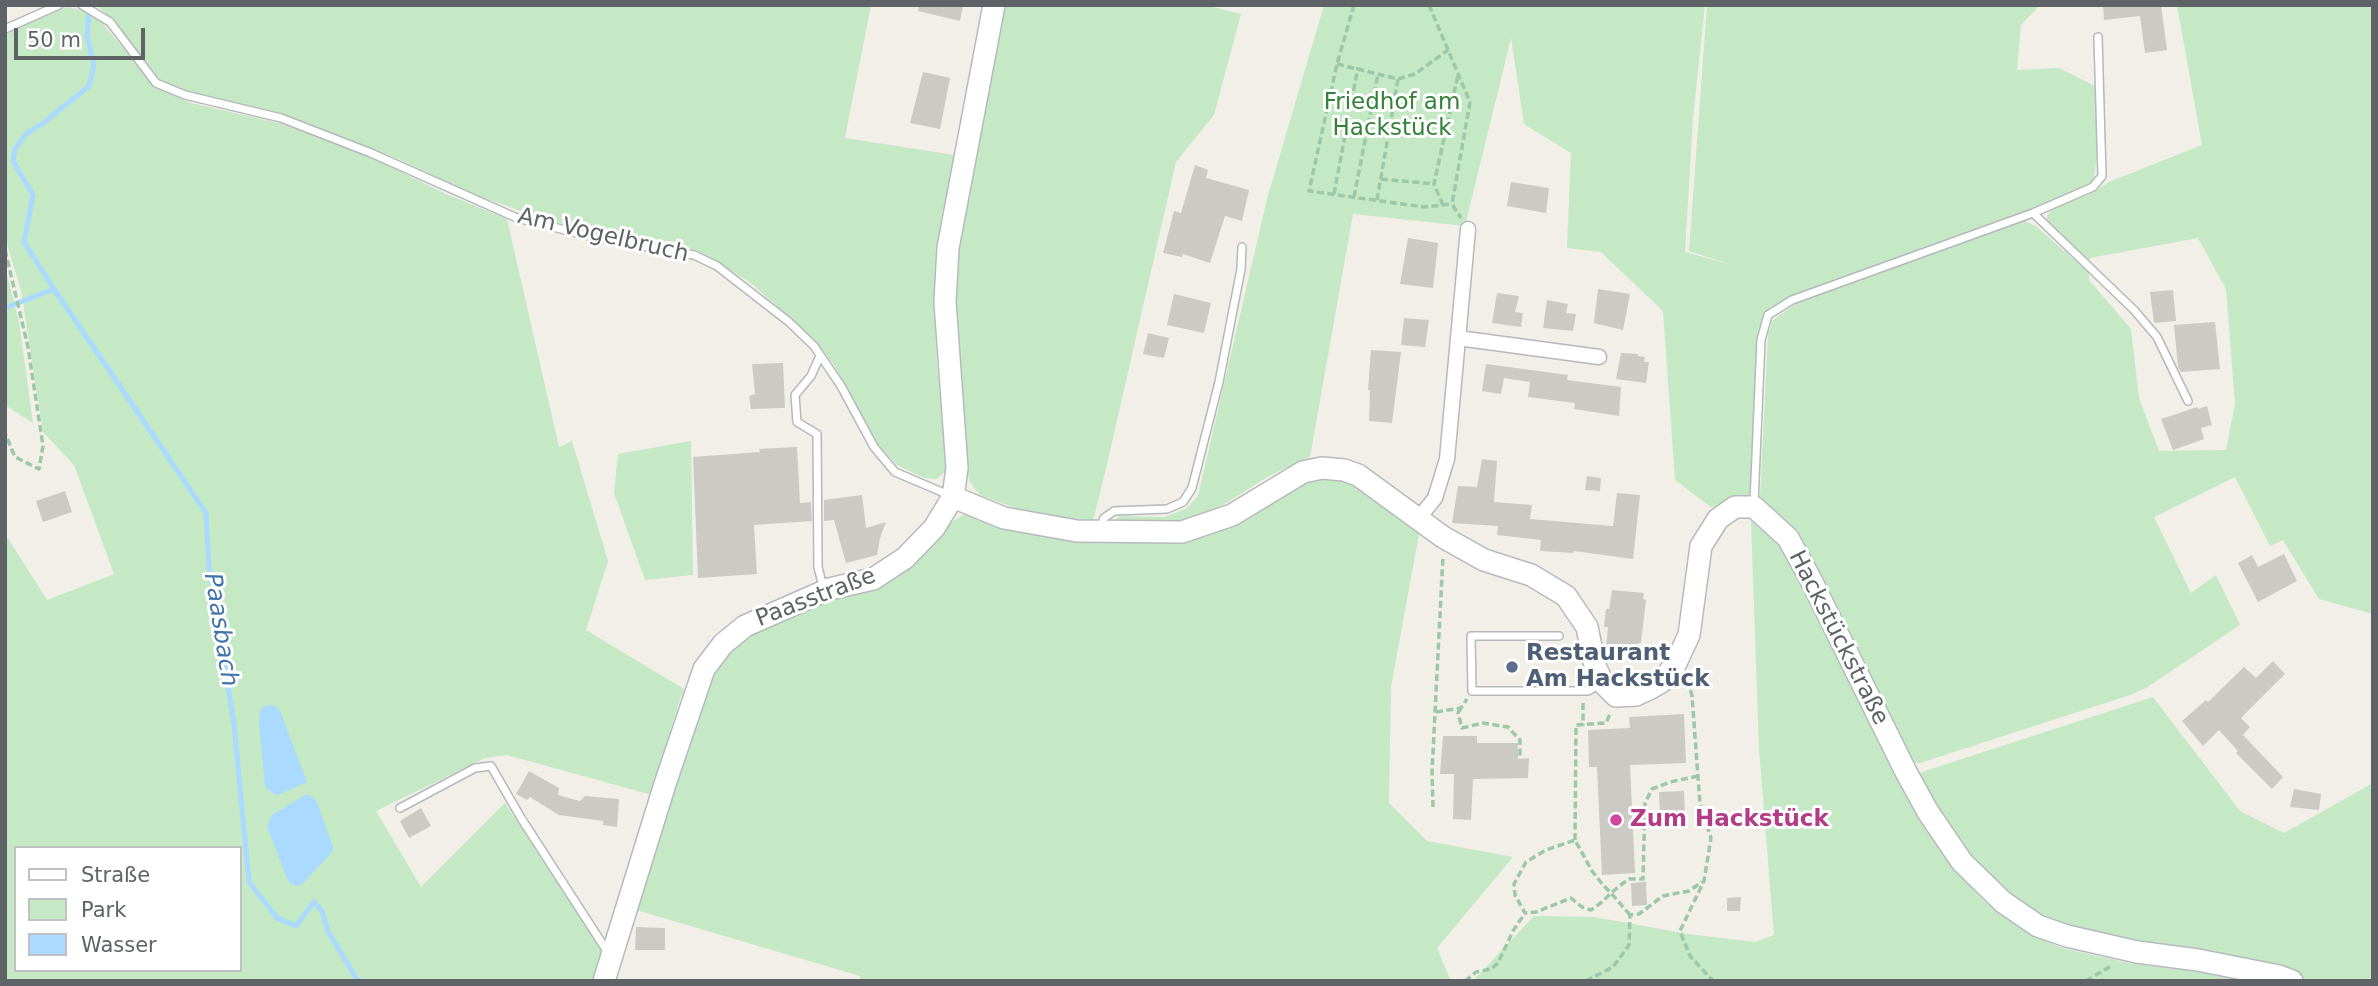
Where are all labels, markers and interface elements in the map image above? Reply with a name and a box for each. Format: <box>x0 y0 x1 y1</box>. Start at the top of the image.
scale bar <box>18 14 149 58</box>
text: 50 m <box>27 28 81 52</box>
park label: Friedhof am Hackstück <box>1324 89 1460 143</box>
street label: Am Vogelbruch <box>515 203 691 269</box>
street label: Hackstückstraße <box>1782 546 1894 730</box>
street label: Paasstraße <box>752 563 880 633</box>
water label: Paasbach <box>197 571 243 689</box>
place label: Restaurant Am Hackstück <box>1526 640 1709 694</box>
marker: Restaurant Am Hackstück <box>1504 659 1520 675</box>
place label: Zum Hackstück <box>1630 806 1829 834</box>
marker: Zum Hackstück <box>1608 812 1624 828</box>
legend <box>14 846 242 972</box>
text: Straße <box>81 863 150 887</box>
text: Park <box>81 898 126 922</box>
text: Wasser <box>81 933 157 957</box>

